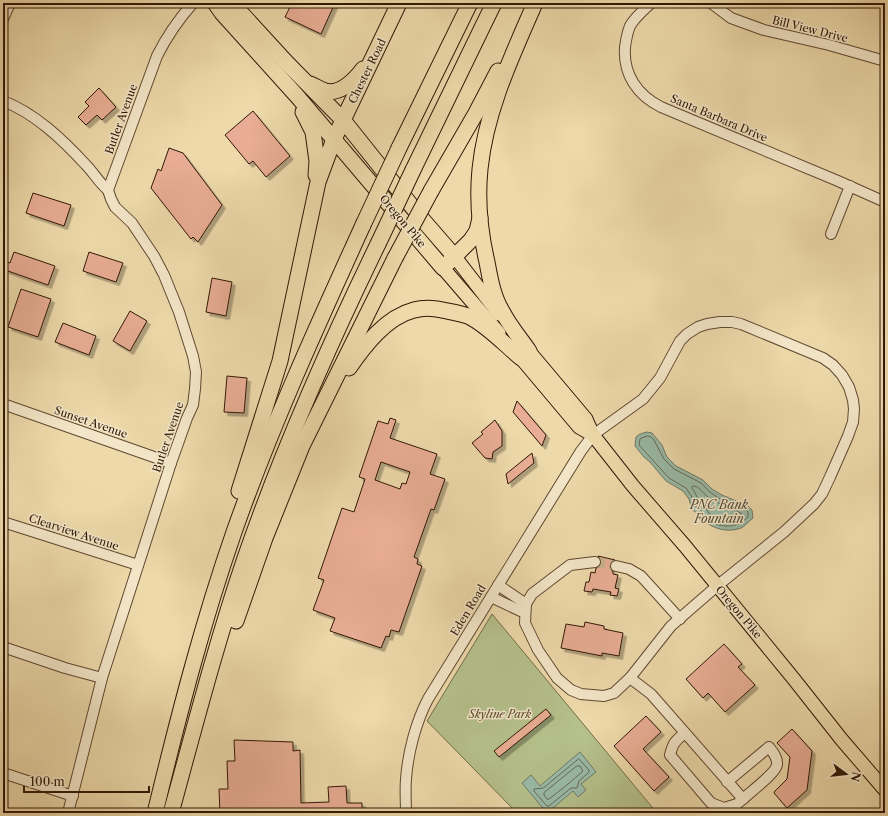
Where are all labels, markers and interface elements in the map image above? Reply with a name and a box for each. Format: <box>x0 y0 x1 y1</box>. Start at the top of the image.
street label: Bill View Drive <box>771 13 849 45</box>
street label: Chester Road <box>345 36 389 106</box>
street label: Butler Avenue <box>102 82 140 156</box>
street label: Santa Barbara Drive <box>668 91 770 145</box>
street label: Oregon Pike <box>377 192 429 250</box>
street label: Butler Avenue <box>149 400 187 474</box>
street label: Sunset Avenue <box>52 403 130 441</box>
water label: PNC Bank Fountain <box>689 497 749 526</box>
street label: Clearview Avenue <box>27 511 121 553</box>
street label: Eden Road <box>447 582 489 638</box>
street label: Oregon Pike <box>713 583 765 641</box>
park label: Skyline Park <box>468 707 532 721</box>
north arrow <box>826 754 866 794</box>
scale bar <box>24 768 149 794</box>
text: N <box>848 770 864 783</box>
text: 100 m <box>30 774 65 789</box>

